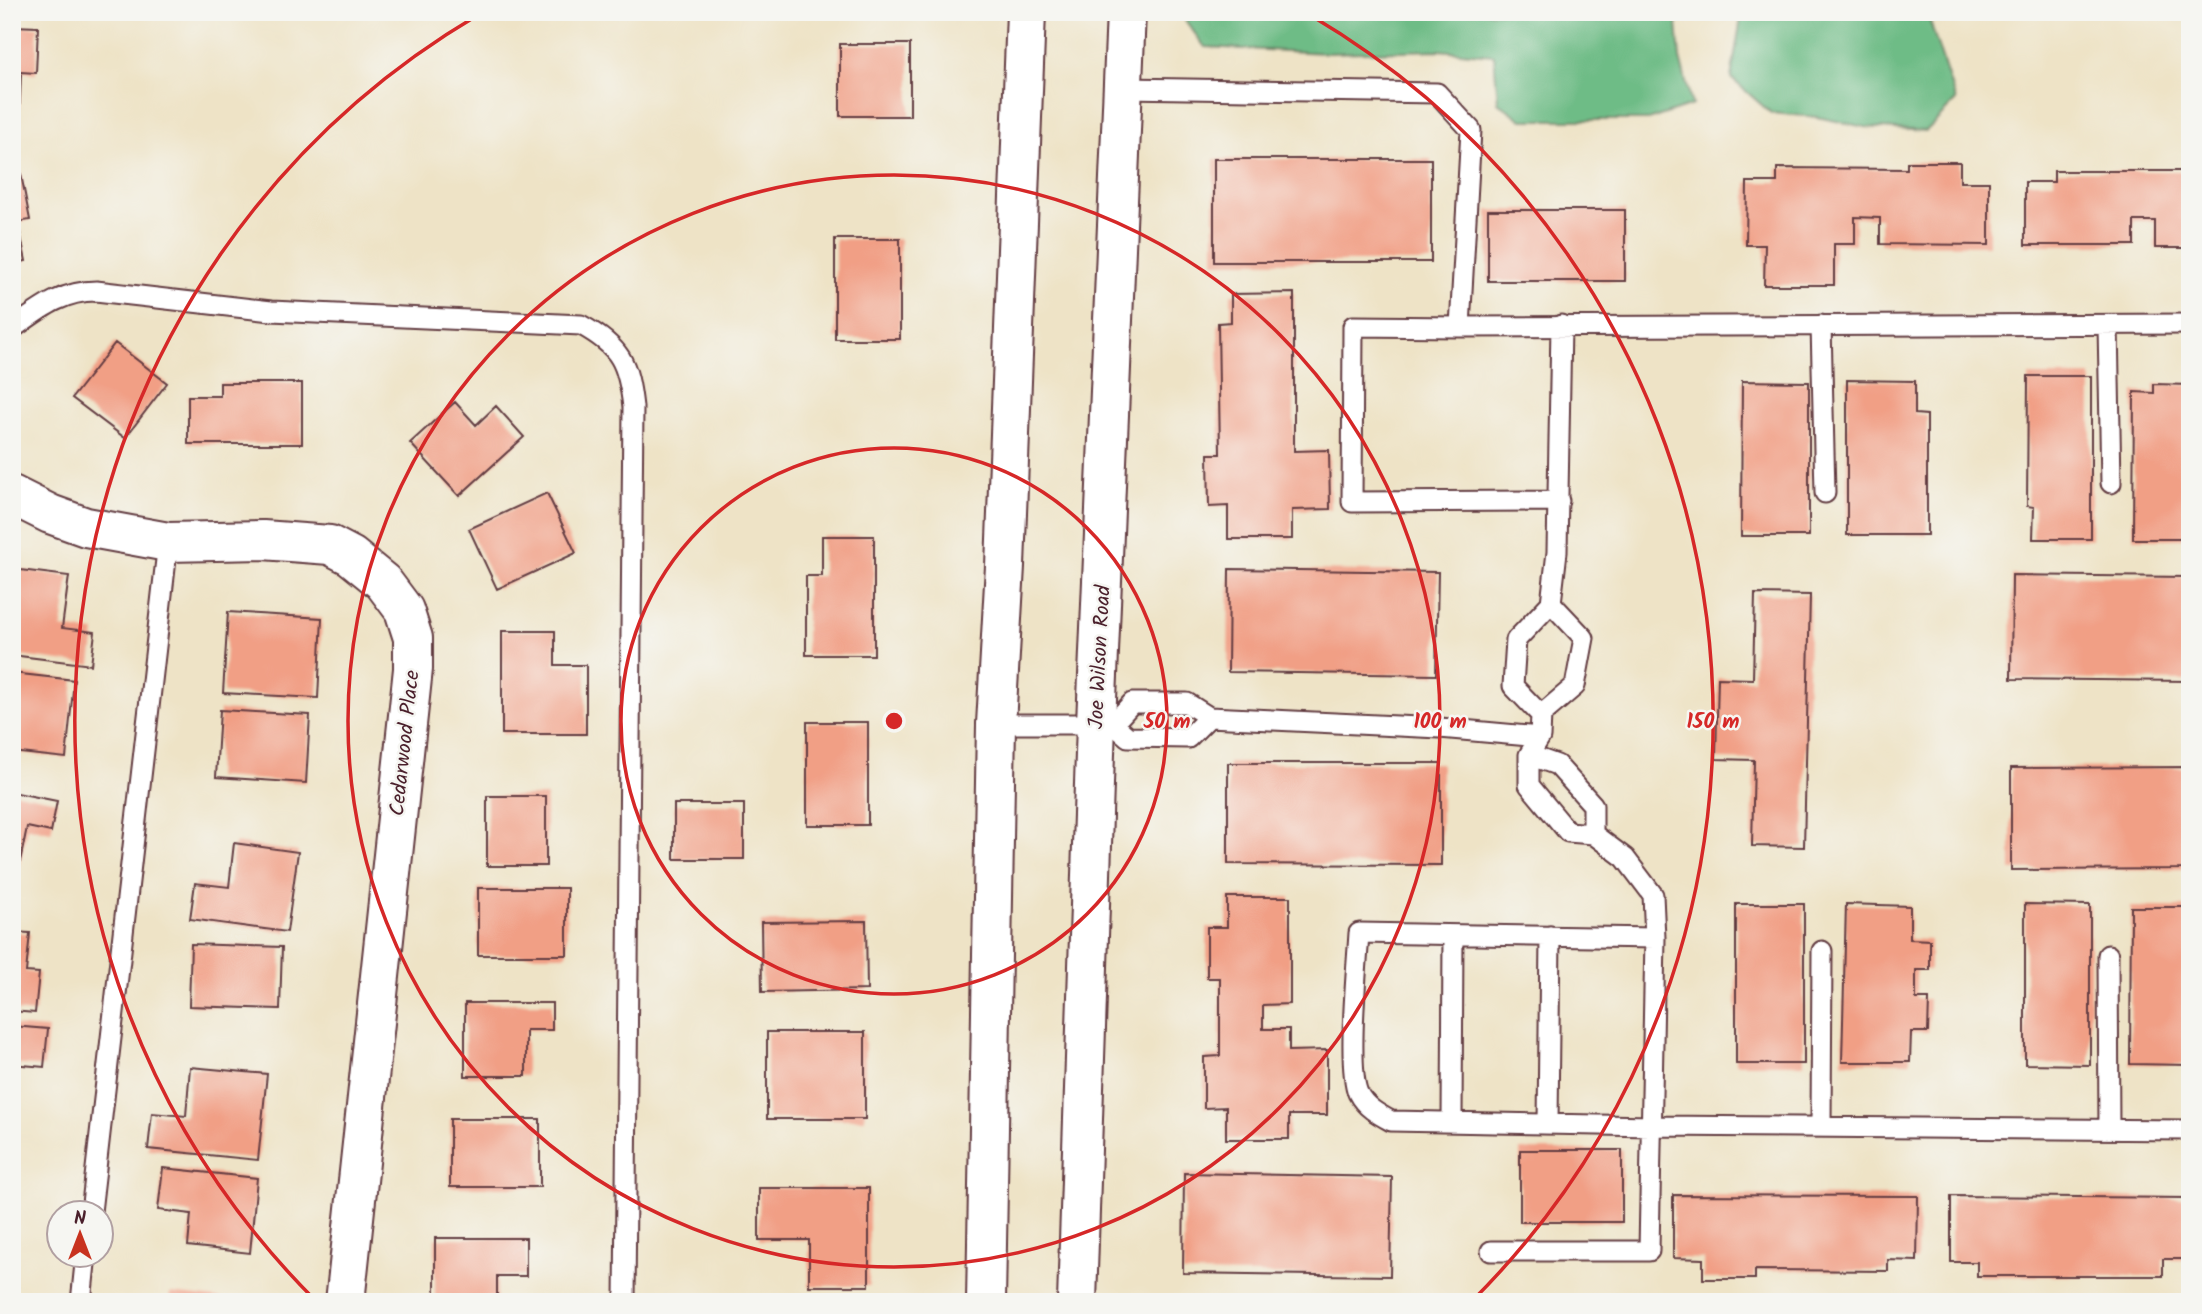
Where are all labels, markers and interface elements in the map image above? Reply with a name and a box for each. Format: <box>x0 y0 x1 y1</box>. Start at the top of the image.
street label: Joe Wilson Road <box>1080 584 1121 730</box>
street label: Cedarwood Place <box>381 668 430 818</box>
text: 50 m <box>1143 706 1190 739</box>
text: 100 m <box>1413 706 1467 739</box>
text: 150 m <box>1686 706 1740 739</box>
centre of rings <box>882 709 906 733</box>
north arrow <box>46 1198 116 1268</box>
text: N <box>74 1204 86 1234</box>

